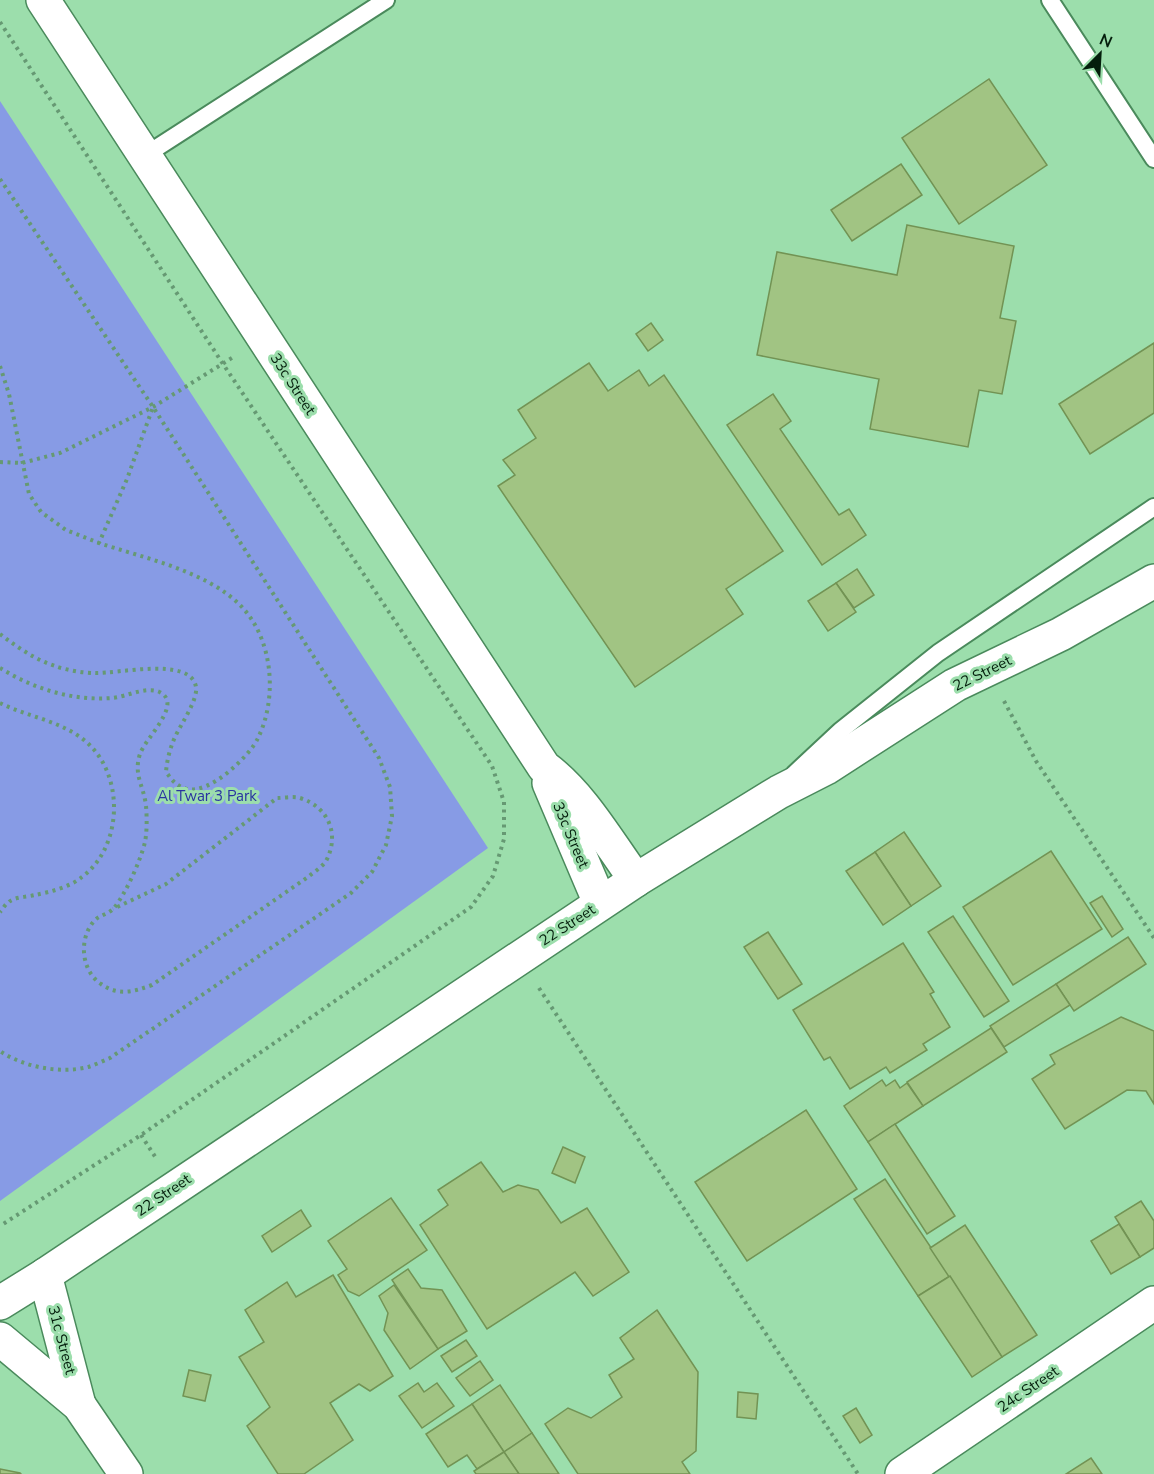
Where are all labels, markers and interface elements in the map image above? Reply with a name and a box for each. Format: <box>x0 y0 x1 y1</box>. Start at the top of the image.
north arrow <box>1070 24 1130 84</box>
text: N <box>1096 29 1116 54</box>
street label: 33c Street <box>266 349 321 419</box>
street label: 22 Street <box>949 650 1015 696</box>
park label: Al Twar 3 Park <box>157 786 257 806</box>
street label: 33c Street <box>548 799 594 872</box>
street label: 22 Street <box>535 899 599 950</box>
street label: 22 Street <box>131 1169 195 1221</box>
street label: 31c Street <box>43 1304 81 1377</box>
street label: 24c Street <box>994 1361 1063 1417</box>

